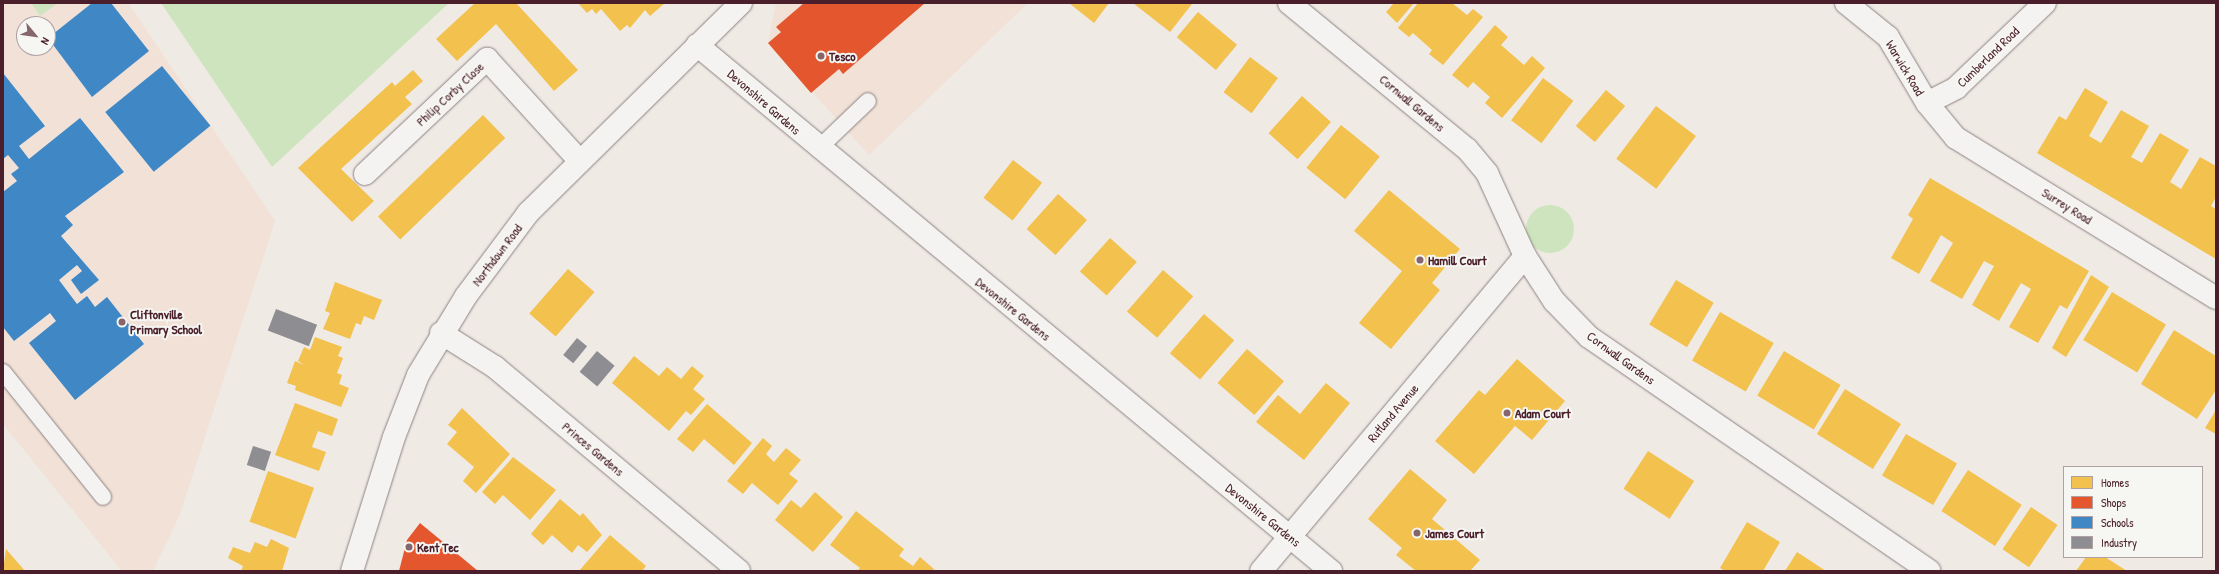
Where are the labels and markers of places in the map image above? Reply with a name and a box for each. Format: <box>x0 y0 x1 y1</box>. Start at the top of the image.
place label: Tesco <box>829 48 856 64</box>
marker: Tesco <box>816 51 826 61</box>
place label: Hamill Court <box>1428 252 1487 268</box>
marker: Hamill Court <box>1415 255 1425 265</box>
place label: Cliftonville Primary School <box>130 307 202 338</box>
marker: Cliftonville Primary School <box>117 317 127 327</box>
place label: Adam Court <box>1515 405 1570 421</box>
marker: Adam Court <box>1502 408 1512 418</box>
place label: James Court <box>1425 525 1484 541</box>
marker: James Court <box>1412 528 1422 538</box>
place label: Kent Tec <box>417 539 459 555</box>
marker: Kent Tec <box>404 542 414 552</box>

